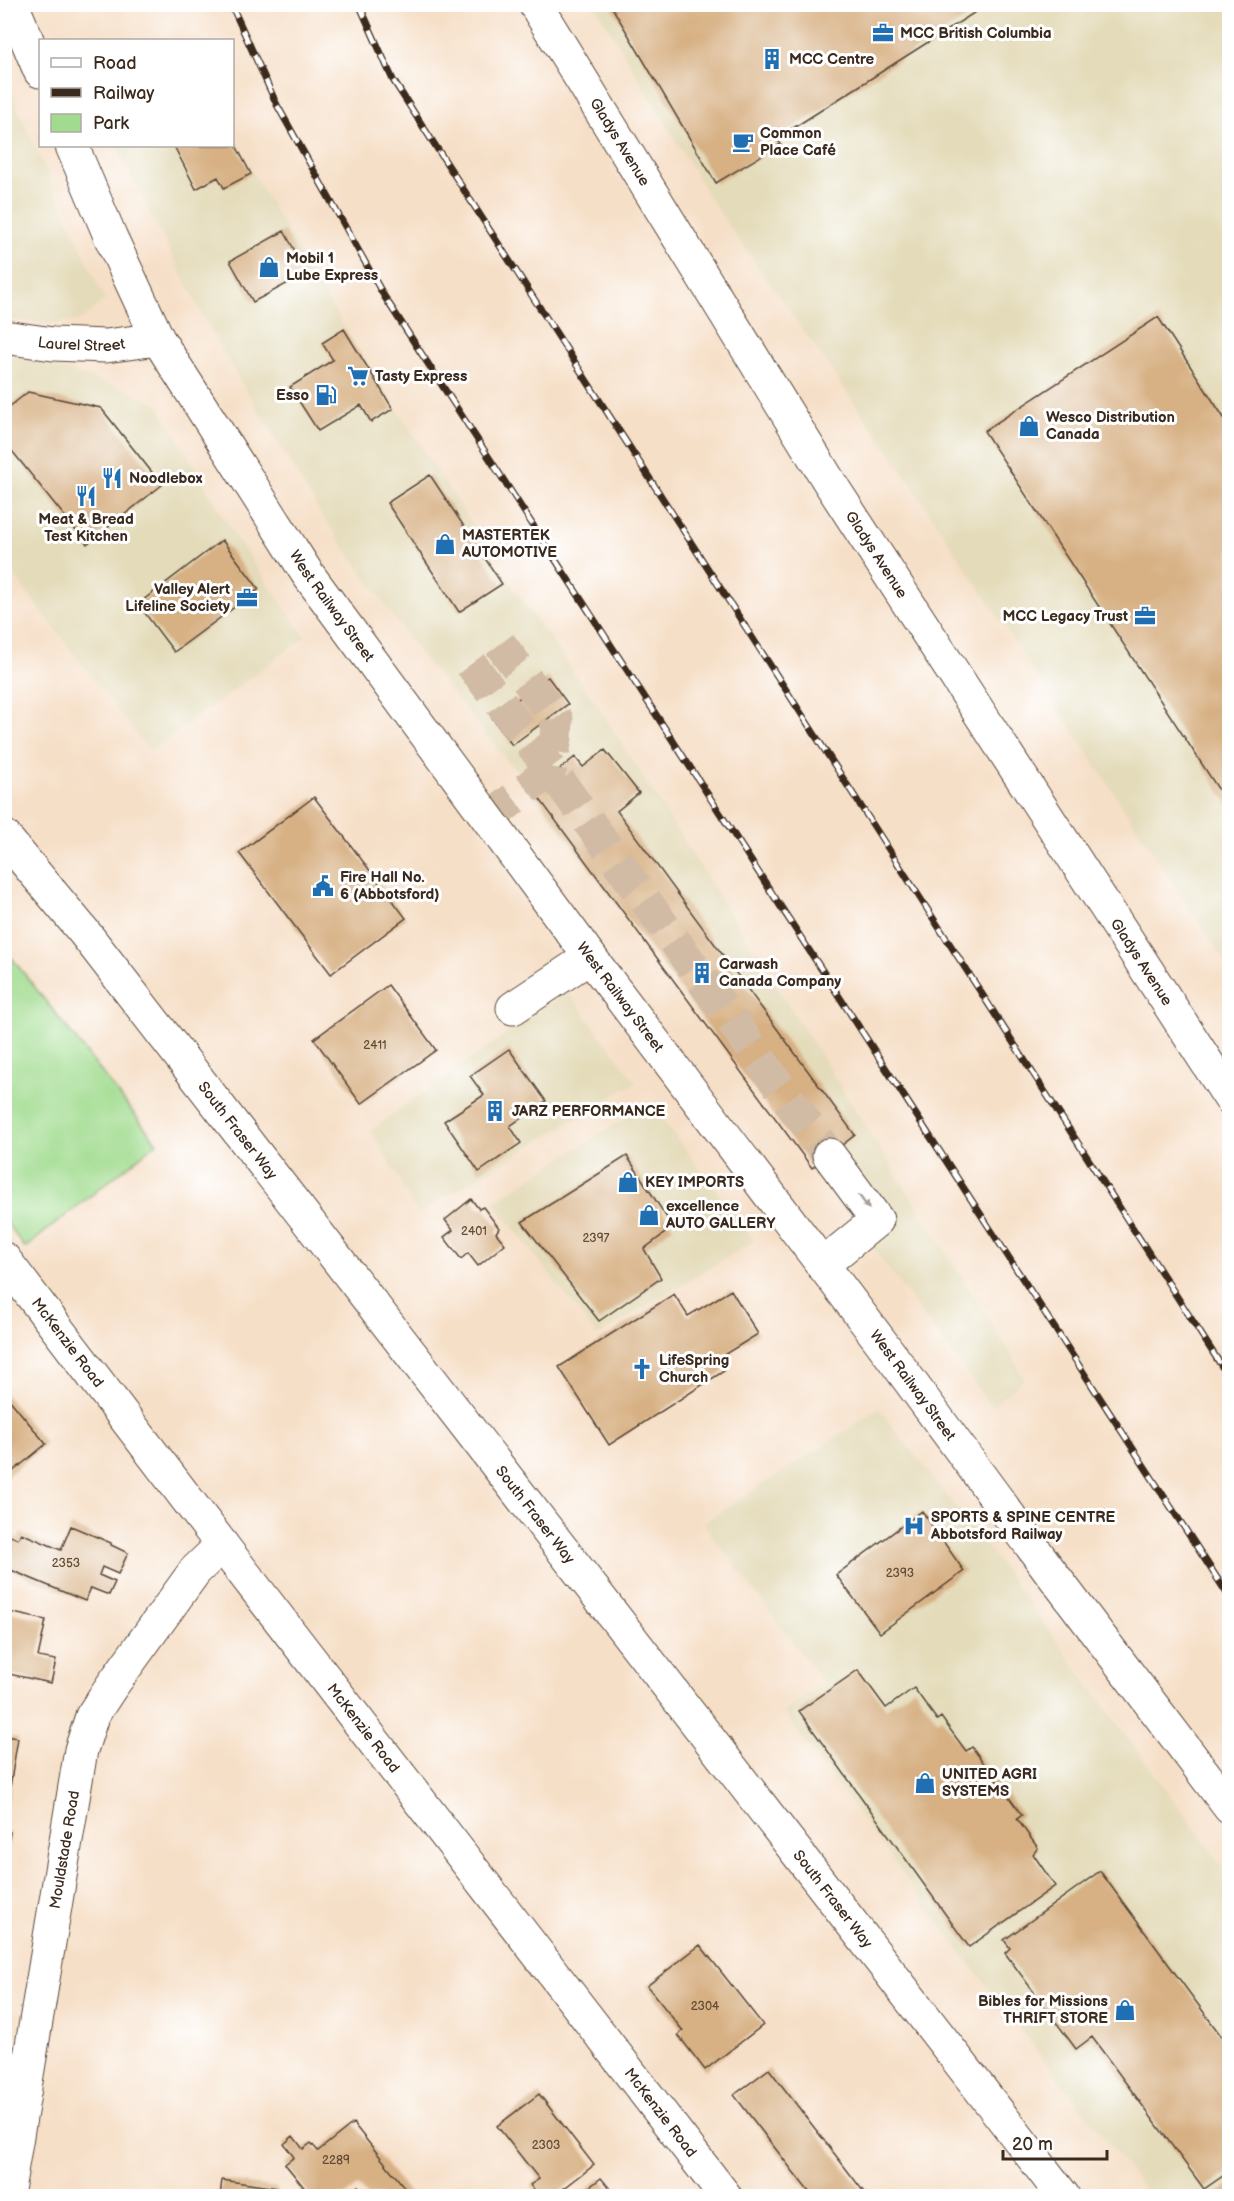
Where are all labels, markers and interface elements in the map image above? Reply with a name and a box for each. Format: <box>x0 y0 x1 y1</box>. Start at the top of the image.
office icon: MCC British Columbia <box>871 21 895 45</box>
place label: MCC British Columbia <box>900 24 1052 43</box>
legend <box>39 39 234 147</box>
building icon: MCC Centre <box>760 47 784 71</box>
place label: MCC Centre <box>789 50 875 69</box>
text: Road <box>93 53 137 74</box>
text: Railway <box>93 83 155 104</box>
street label: Gladys Avenue <box>586 94 654 190</box>
text: Park <box>93 113 129 134</box>
place label: Common Place Café <box>760 124 836 160</box>
cafe icon: Common Place Café <box>731 130 755 154</box>
place label: Mobil 1 Lube Express <box>286 249 378 285</box>
shop icon: Mobil 1 Lube Express <box>257 255 281 279</box>
street label: Laurel Street <box>37 332 127 356</box>
supermarket icon: Tasty Express <box>346 364 370 388</box>
place label: Tasty Express <box>375 367 467 386</box>
fuel station icon: Esso <box>314 383 338 407</box>
place label: Esso <box>276 386 309 405</box>
place label: Wesco Distribution Canada <box>1046 408 1175 444</box>
shop icon: Wesco Distribution Canada <box>1017 414 1041 438</box>
restaurant icon: Noodlebox <box>100 466 124 490</box>
place label: Noodlebox <box>129 469 203 488</box>
restaurant icon: Meat & Bread Test Kitchen <box>74 484 98 508</box>
street label: Gladys Avenue <box>841 507 912 602</box>
place label: Meat & Bread Test Kitchen <box>38 510 134 546</box>
place label: MASTERTEK AUTOMOTIVE <box>461 526 557 562</box>
shop icon: MASTERTEK AUTOMOTIVE <box>433 532 457 556</box>
street label: West Railway Street <box>285 547 379 666</box>
place label: Valley Alert Lifeline Society <box>125 580 230 616</box>
office icon: Valley Alert Lifeline Society <box>235 586 259 610</box>
office icon: MCC Legacy Trust <box>1133 604 1157 628</box>
place label: MCC Legacy Trust <box>1003 607 1128 626</box>
place label: Fire Hall No. 6 (Abbotsford) <box>340 868 440 904</box>
public building icon: Fire Hall No. 6 (Abbotsford) <box>311 874 335 898</box>
street label: Gladys Avenue <box>1106 915 1177 1009</box>
street label: West Railway Street <box>573 938 668 1056</box>
place label: Carwash Canada Company <box>719 955 841 991</box>
building icon: Carwash Canada Company <box>690 961 714 985</box>
house number: 2411 <box>363 1038 387 1053</box>
street label: South Fraser Way <box>194 1078 282 1183</box>
building icon: JARZ PERFORMANCE <box>483 1099 507 1123</box>
place label: JARZ PERFORMANCE <box>512 1102 666 1121</box>
shop icon: KEY IMPORTS <box>616 1170 640 1194</box>
place label: KEY IMPORTS <box>645 1173 744 1192</box>
one-way arrow <box>858 1193 870 1209</box>
place label: excellence AUTO GALLERY <box>665 1197 775 1233</box>
shop icon: excellence AUTO GALLERY <box>637 1203 661 1227</box>
house number: 2401 <box>461 1224 487 1239</box>
house number: 2397 <box>582 1231 610 1246</box>
street label: McKenzie Road <box>27 1294 108 1391</box>
street label: West Railway Street <box>866 1326 960 1445</box>
place label: LifeSpring Church <box>659 1351 729 1387</box>
church icon: LifeSpring Church <box>630 1357 654 1381</box>
street label: South Fraser Way <box>491 1462 579 1568</box>
place label: SPORTS & SPINE CENTRE Abbotsford Railway <box>930 1508 1116 1544</box>
hospital icon: SPORTS & SPINE CENTRE Abbotsford Railway <box>902 1514 926 1538</box>
house number: 2353 <box>52 1556 80 1571</box>
house number: 2393 <box>886 1566 914 1581</box>
street label: McKenzie Road <box>323 1680 404 1777</box>
place label: UNITED AGRI SYSTEMS <box>942 1765 1037 1801</box>
shop icon: UNITED AGRI SYSTEMS <box>913 1771 937 1795</box>
street label: Mouldstade Road <box>45 1789 84 1910</box>
street label: South Fraser Way <box>789 1846 877 1952</box>
place label: Bibles for Missions THRIFT STORE <box>978 1992 1108 2028</box>
shop icon: Bibles for Missions THRIFT STORE <box>1113 1998 1137 2022</box>
house number: 2304 <box>691 1999 720 2014</box>
street label: McKenzie Road <box>620 2064 701 2161</box>
scale bar <box>1003 2123 1106 2161</box>
text: 20 m <box>1012 2134 1053 2155</box>
house number: 2303 <box>532 2138 560 2153</box>
house number: 2289 <box>322 2153 350 2168</box>

